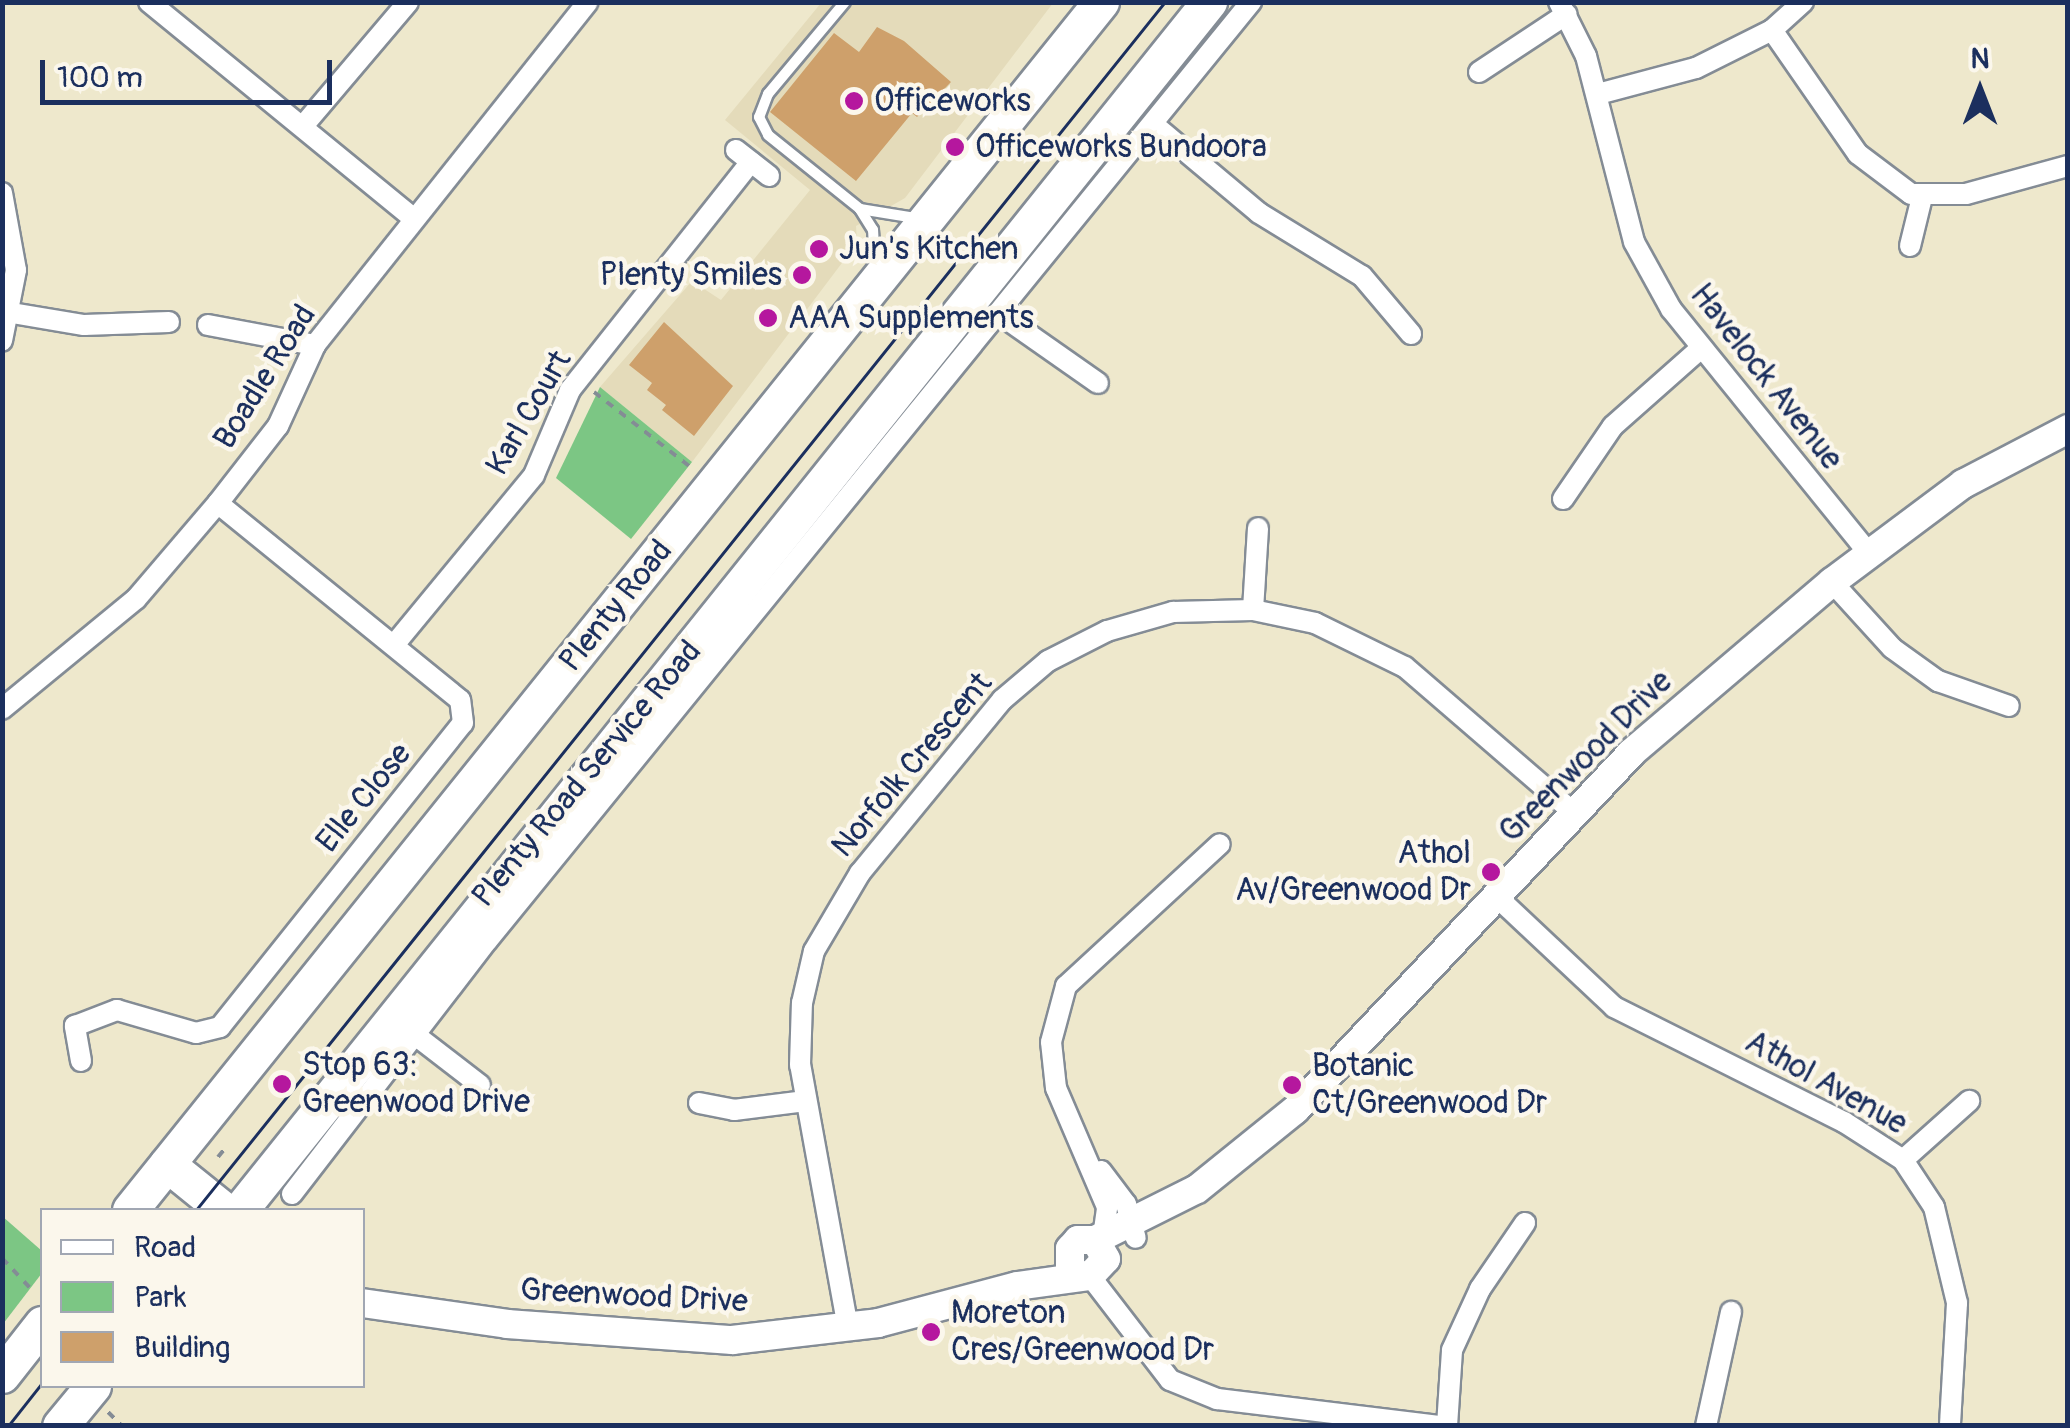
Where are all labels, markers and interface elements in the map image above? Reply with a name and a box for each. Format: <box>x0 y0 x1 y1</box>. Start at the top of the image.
scale bar <box>45 40 338 102</box>
north arrow <box>1930 40 2030 140</box>
text: N <box>1971 42 1989 77</box>
text: 100 m <box>57 59 143 96</box>
place label: Officeworks <box>874 82 1031 120</box>
marker: Officeworks <box>843 90 865 112</box>
place label: Officeworks Bundoora <box>975 128 1267 166</box>
marker: Officeworks Bundoora <box>944 136 966 158</box>
place label: Jun's Kitchen <box>839 230 1019 268</box>
marker: Jun's Kitchen <box>808 238 830 260</box>
place label: Plenty Smiles <box>600 256 782 294</box>
marker: Plenty Smiles <box>791 264 813 286</box>
street label: Havelock Avenue <box>1682 277 1850 477</box>
street label: Boadle Road <box>206 298 324 456</box>
place label: AAA Supplements <box>788 299 1034 337</box>
marker: AAA Supplements <box>757 307 779 329</box>
street label: Karl Court <box>478 344 580 482</box>
street label: Plenty Road <box>551 533 681 679</box>
street label: Plenty Road Service Road <box>464 633 710 915</box>
street label: Greenwood Drive <box>1492 663 1680 851</box>
street label: Norfolk Crescent <box>824 665 1000 865</box>
street label: Elle Close <box>308 736 420 860</box>
place label: Athol Av/Greenwood Dr <box>1235 835 1471 910</box>
marker: Athol Av/Greenwood Dr <box>1480 861 1502 883</box>
street label: Athol Avenue <box>1739 1023 1913 1143</box>
place label: Stop 63: Greenwood Drive <box>302 1047 530 1122</box>
place label: Botanic Ct/Greenwood Dr <box>1312 1048 1547 1123</box>
marker: Stop 63: Greenwood Drive <box>271 1073 293 1095</box>
marker: Botanic Ct/Greenwood Dr <box>1281 1074 1303 1096</box>
legend <box>40 1208 365 1388</box>
text: Road <box>134 1229 196 1266</box>
street label: Greenwood Drive <box>519 1271 749 1321</box>
text: Park <box>134 1279 187 1316</box>
place label: Moreton Cres/Greenwood Dr <box>951 1295 1214 1370</box>
marker: Moreton Cres/Greenwood Dr <box>920 1321 942 1343</box>
text: Building <box>134 1329 230 1366</box>

